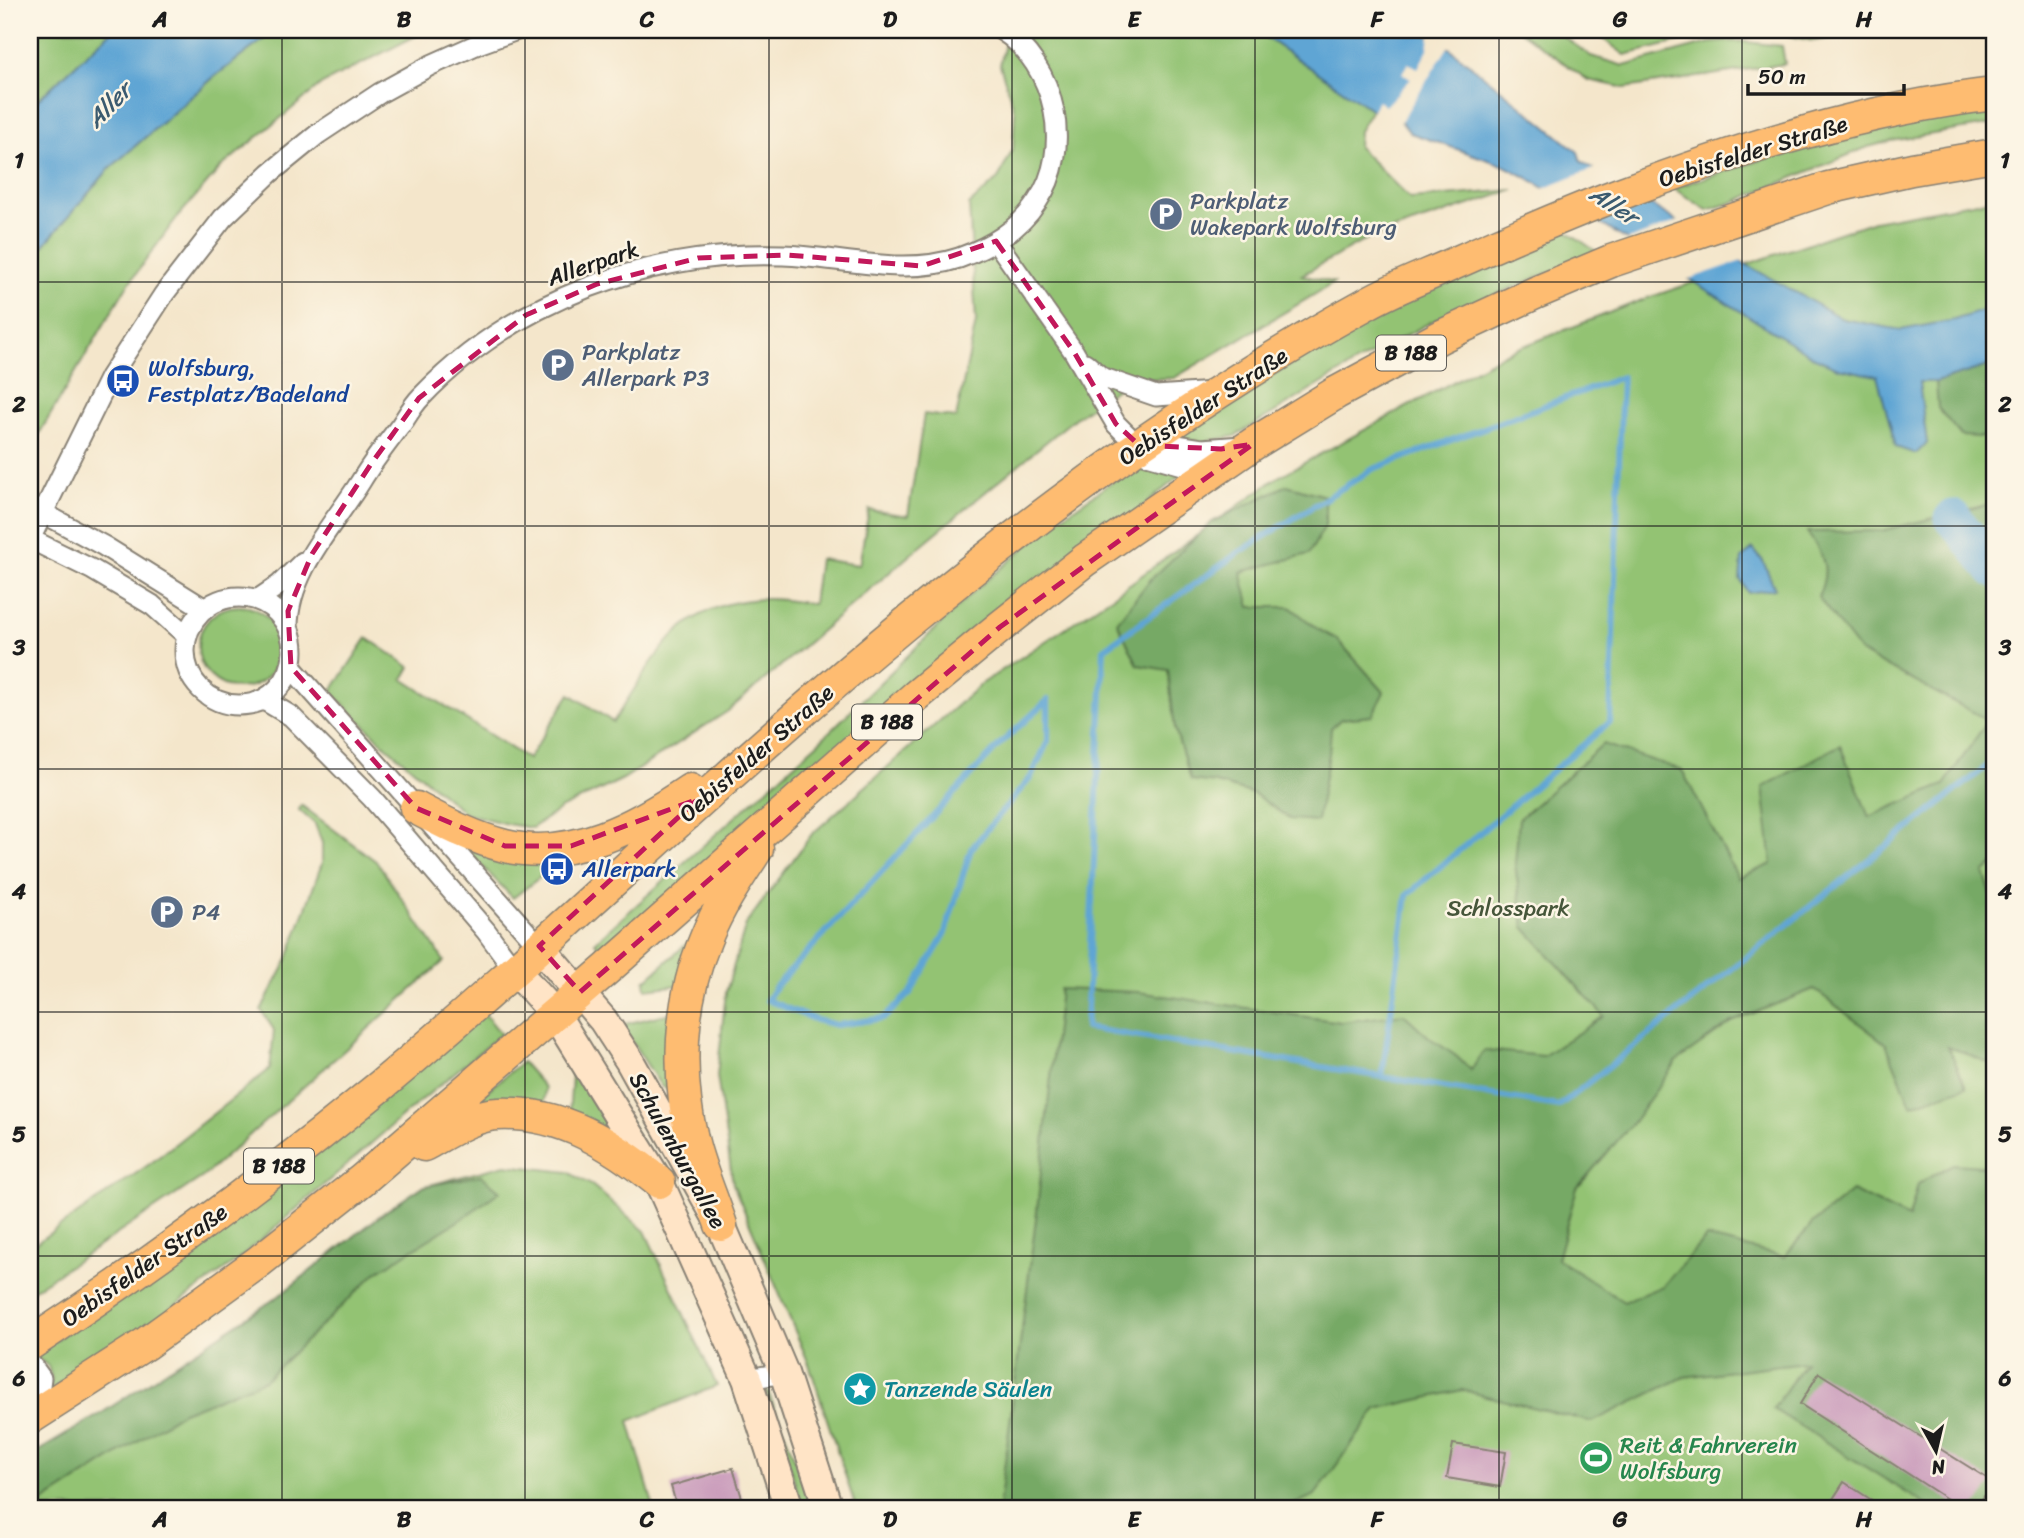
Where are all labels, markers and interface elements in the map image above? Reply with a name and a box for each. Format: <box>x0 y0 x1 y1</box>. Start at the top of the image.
text: A <box>151 0 168 40</box>
text: B <box>397 0 412 40</box>
text: C <box>639 0 655 40</box>
text: D <box>883 0 898 40</box>
text: E <box>1128 0 1143 40</box>
text: F <box>1370 0 1385 40</box>
text: G <box>1612 0 1628 40</box>
text: H <box>1855 0 1873 40</box>
scale bar <box>1748 52 1903 96</box>
text: 50 m <box>1758 58 1806 96</box>
water label: Aller <box>75 69 145 139</box>
street label: Oebisfelder Straße <box>1654 103 1853 200</box>
text: 1 <box>14 140 24 181</box>
text: 1 <box>2000 140 2010 181</box>
water label: Aller <box>1580 173 1651 239</box>
place label: Parkplatz Wakepark Wolfsburg <box>1190 181 1397 248</box>
parking icon: Parkplatz Wakepark Wolfsburg <box>1147 195 1185 233</box>
street label: Allerpark <box>541 229 645 299</box>
place label: Parkplatz Allerpark P3 <box>581 332 710 399</box>
street label: Oebisfelder Straße <box>1110 336 1296 477</box>
road number: B 188 <box>1376 336 1446 370</box>
parking icon: Parkplatz Allerpark P3 <box>539 346 577 384</box>
place label: Wolfsburg, Festplatz/Badeland <box>148 348 350 415</box>
bus stop icon: Wolfsburg, Festplatz/Badeland <box>104 362 142 400</box>
text: 2 <box>11 384 26 425</box>
text: 2 <box>1997 384 2012 425</box>
text: 3 <box>12 627 26 668</box>
text: 3 <box>1998 627 2012 668</box>
street label: Oebisfelder Straße <box>669 674 844 833</box>
road number: B 188 <box>852 704 922 740</box>
place label: Allerpark <box>581 849 677 890</box>
bus stop icon: Allerpark <box>538 850 576 888</box>
text: 4 <box>11 871 27 912</box>
text: 4 <box>1997 871 2013 912</box>
park label: Schlosspark <box>1447 888 1569 929</box>
place label: P4 <box>192 892 220 933</box>
parking icon: P4 <box>148 893 186 931</box>
street label: Schulenburgallee <box>617 1064 738 1236</box>
text: 5 <box>12 1114 26 1155</box>
text: 5 <box>1998 1114 2012 1155</box>
road number: B 188 <box>244 1148 314 1184</box>
street label: Oebisfelder Straße <box>52 1192 236 1338</box>
text: 6 <box>11 1358 26 1399</box>
text: 6 <box>1997 1358 2012 1399</box>
place label: Tanzende Säulen <box>884 1369 1053 1410</box>
place icon: Tanzende Säulen <box>841 1370 879 1408</box>
north arrow <box>1902 1416 1972 1486</box>
place label: Reit & Fahrverein Wolfsburg <box>1620 1425 1797 1492</box>
sports icon: Reit & Fahrverein Wolfsburg <box>1577 1439 1615 1477</box>
text: N <box>1929 1450 1948 1485</box>
text: A <box>151 1499 168 1538</box>
text: B <box>397 1499 412 1538</box>
text: C <box>639 1499 655 1538</box>
text: D <box>883 1499 898 1538</box>
text: E <box>1128 1499 1143 1538</box>
text: F <box>1370 1499 1385 1538</box>
text: G <box>1612 1499 1628 1538</box>
text: H <box>1855 1499 1873 1538</box>

